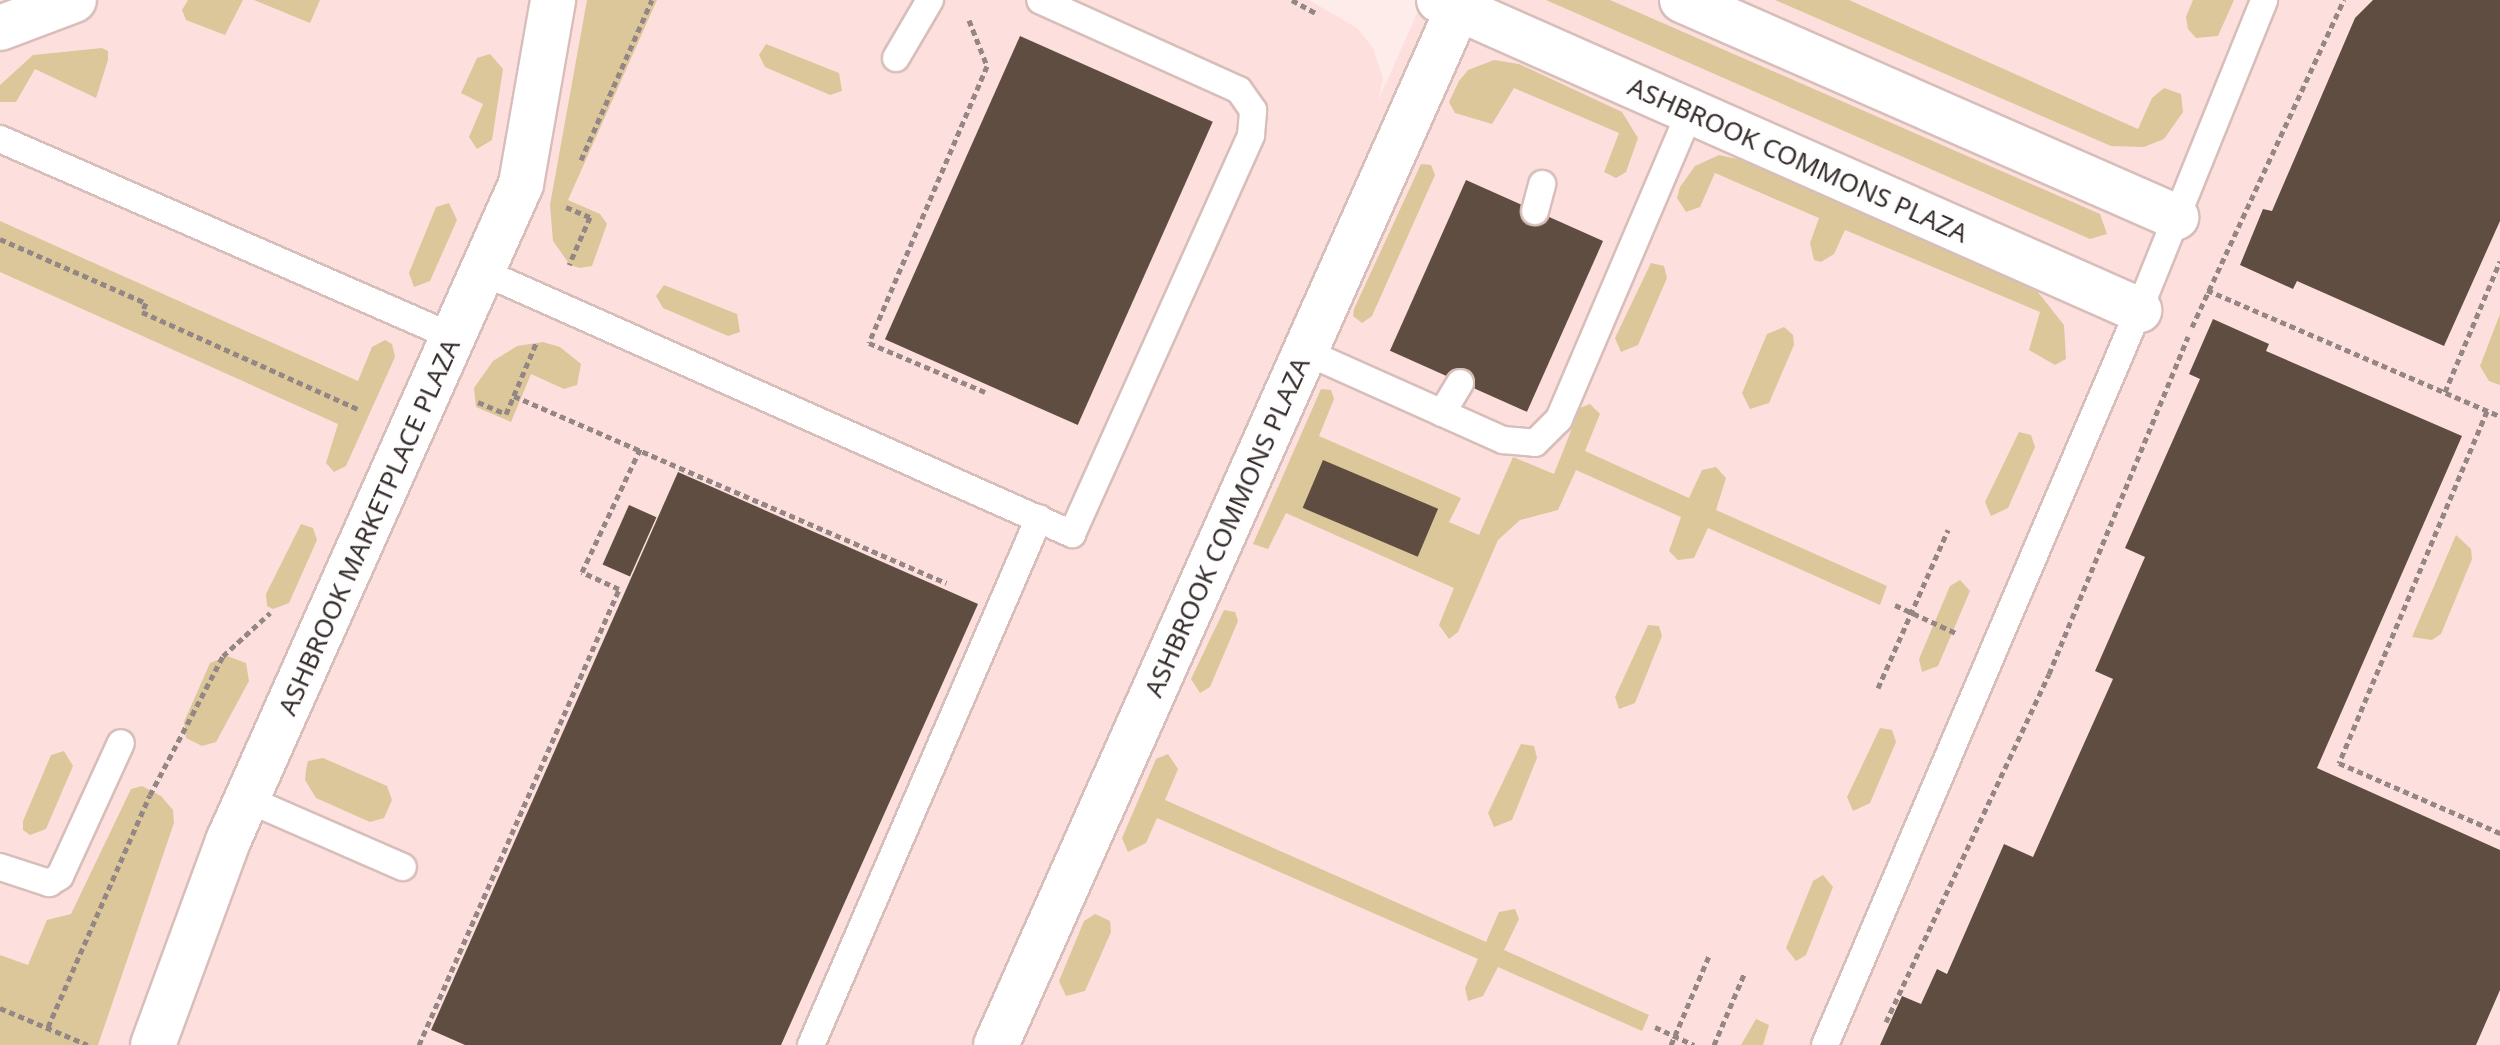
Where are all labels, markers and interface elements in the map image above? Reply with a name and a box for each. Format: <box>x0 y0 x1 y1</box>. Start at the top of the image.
street label: ASHBROOK COMMONS PLAZA <box>1623 71 1973 249</box>
street label: ASHBROOK MARKETPLACE PLAZA <box>272 334 466 720</box>
street label: ASHBROOK COMMONS PLAZA <box>1138 352 1316 702</box>

